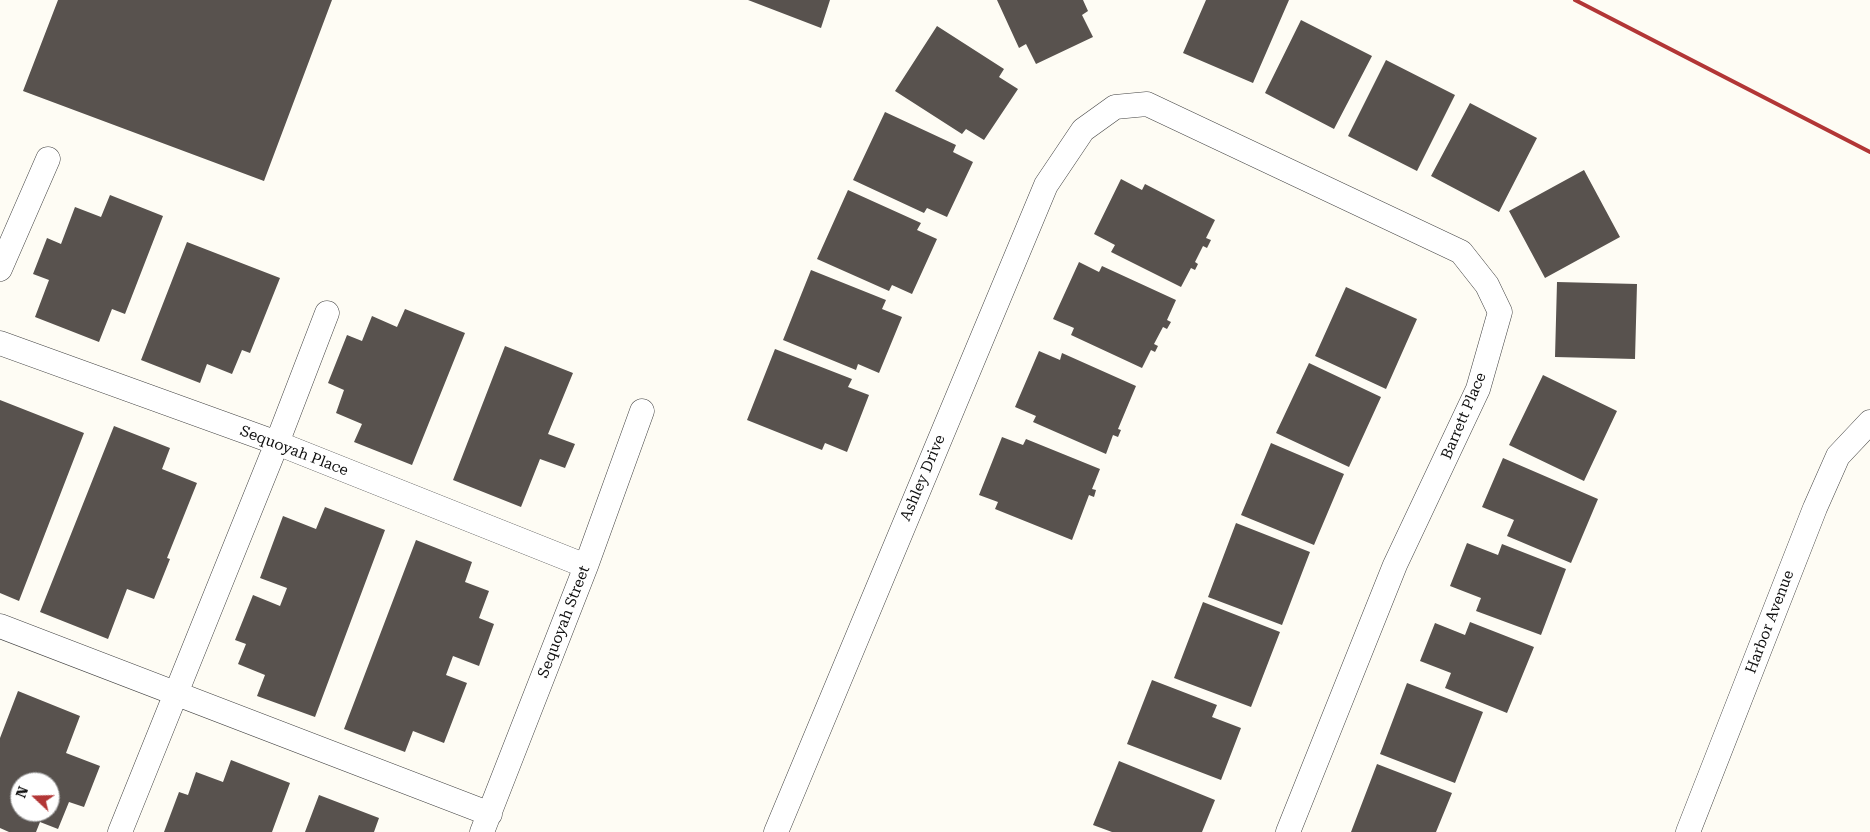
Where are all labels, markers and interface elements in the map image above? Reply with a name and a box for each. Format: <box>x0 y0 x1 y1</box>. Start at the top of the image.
street label: Barrett Place <box>1438 370 1490 462</box>
street label: Sequoyah Place <box>237 422 351 480</box>
street label: Ashley Drive <box>897 432 949 524</box>
street label: Sequoyah Street <box>534 563 594 681</box>
street label: Harbor Avenue <box>1742 568 1798 676</box>
north arrow <box>10 772 60 822</box>
text: N <box>13 784 31 800</box>

